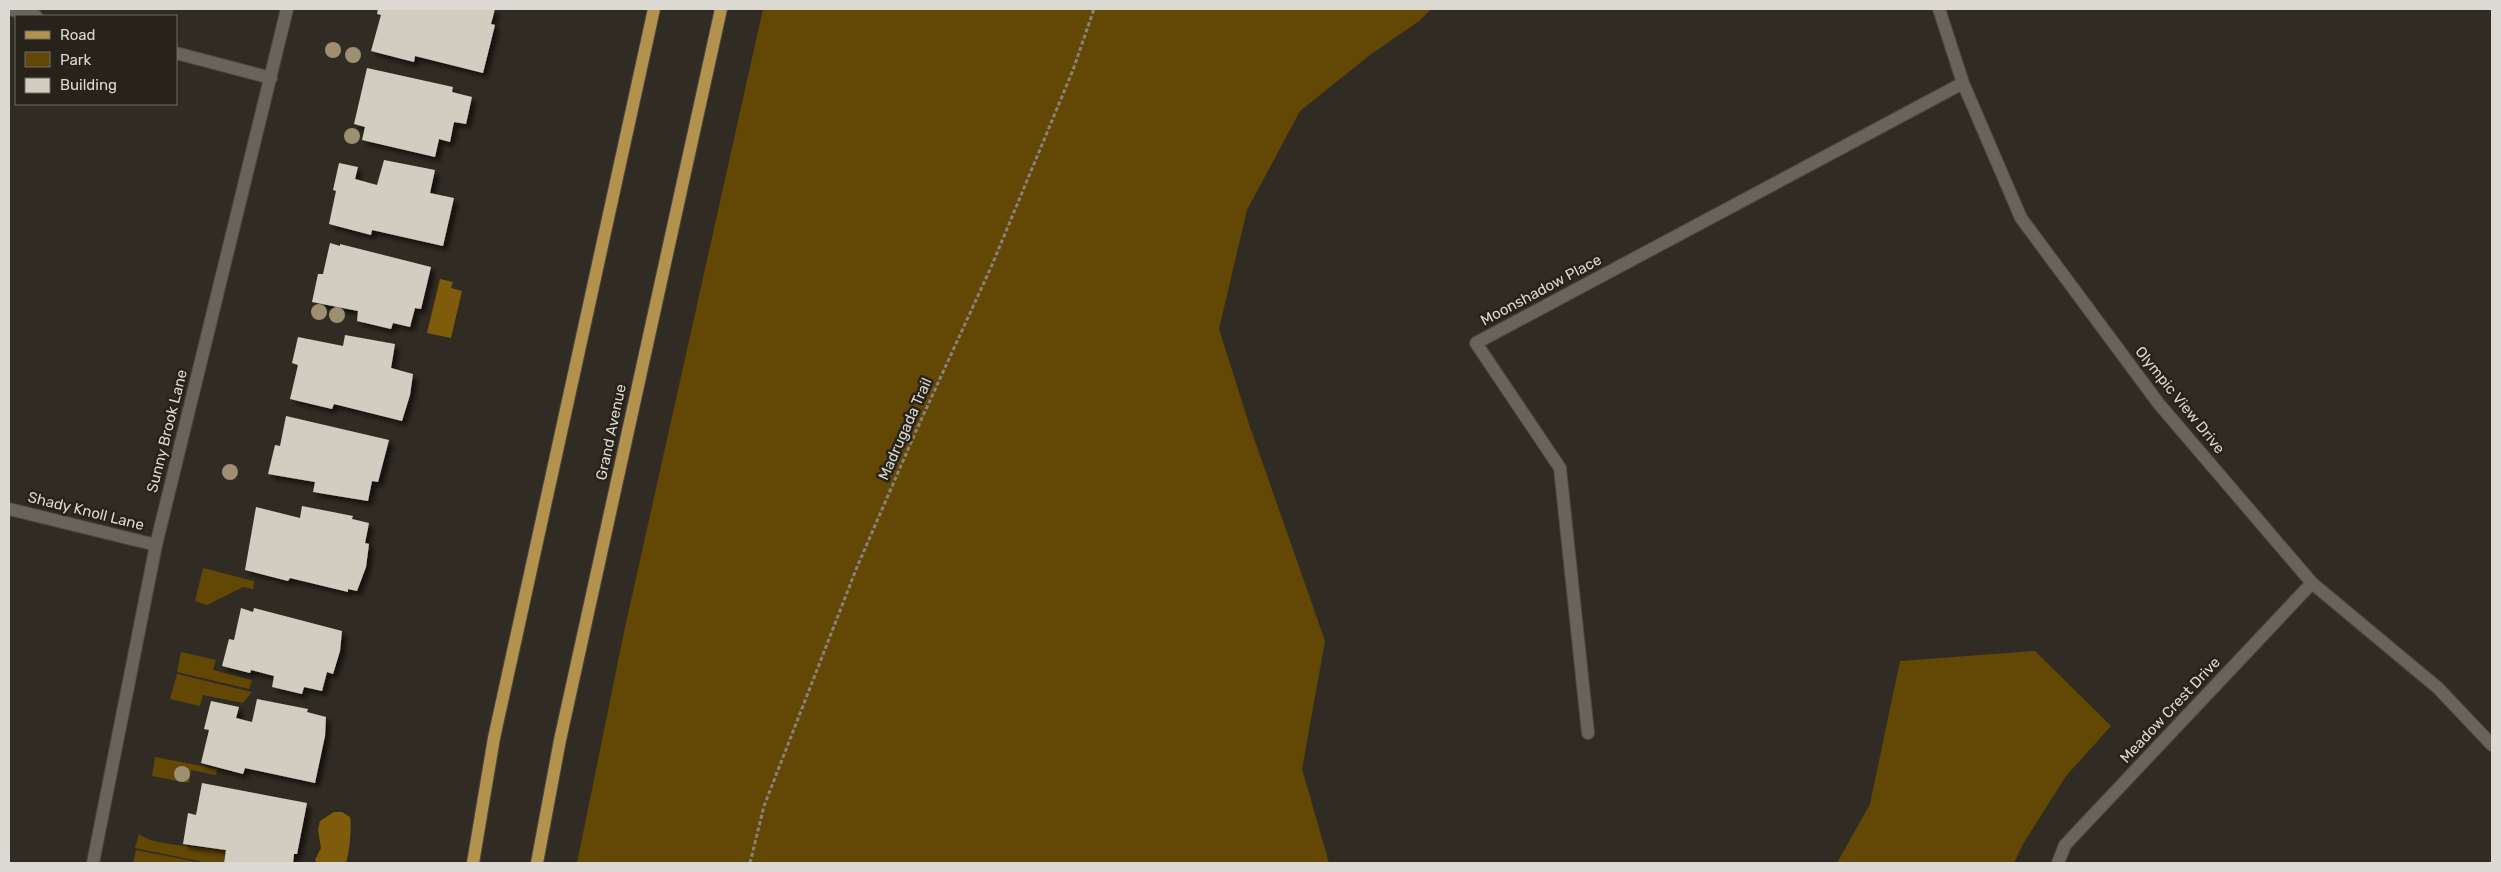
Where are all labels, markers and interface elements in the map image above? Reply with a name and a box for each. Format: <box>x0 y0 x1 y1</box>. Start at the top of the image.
legend <box>15 15 178 105</box>
text: Road <box>60 26 96 44</box>
text: Park <box>60 51 91 69</box>
text: Building <box>60 76 117 94</box>
street label: Moonshadow Place <box>1478 251 1604 329</box>
street label: Olympic View Drive <box>2131 343 2229 457</box>
street label: Sunny Brook Lane <box>143 368 191 494</box>
street label: Madrugada Trail <box>874 375 936 483</box>
street label: Grand Avenue <box>592 382 630 482</box>
street label: Shady Knoll Lane <box>26 488 146 534</box>
street label: Meadow Crest Drive <box>2116 653 2224 767</box>

